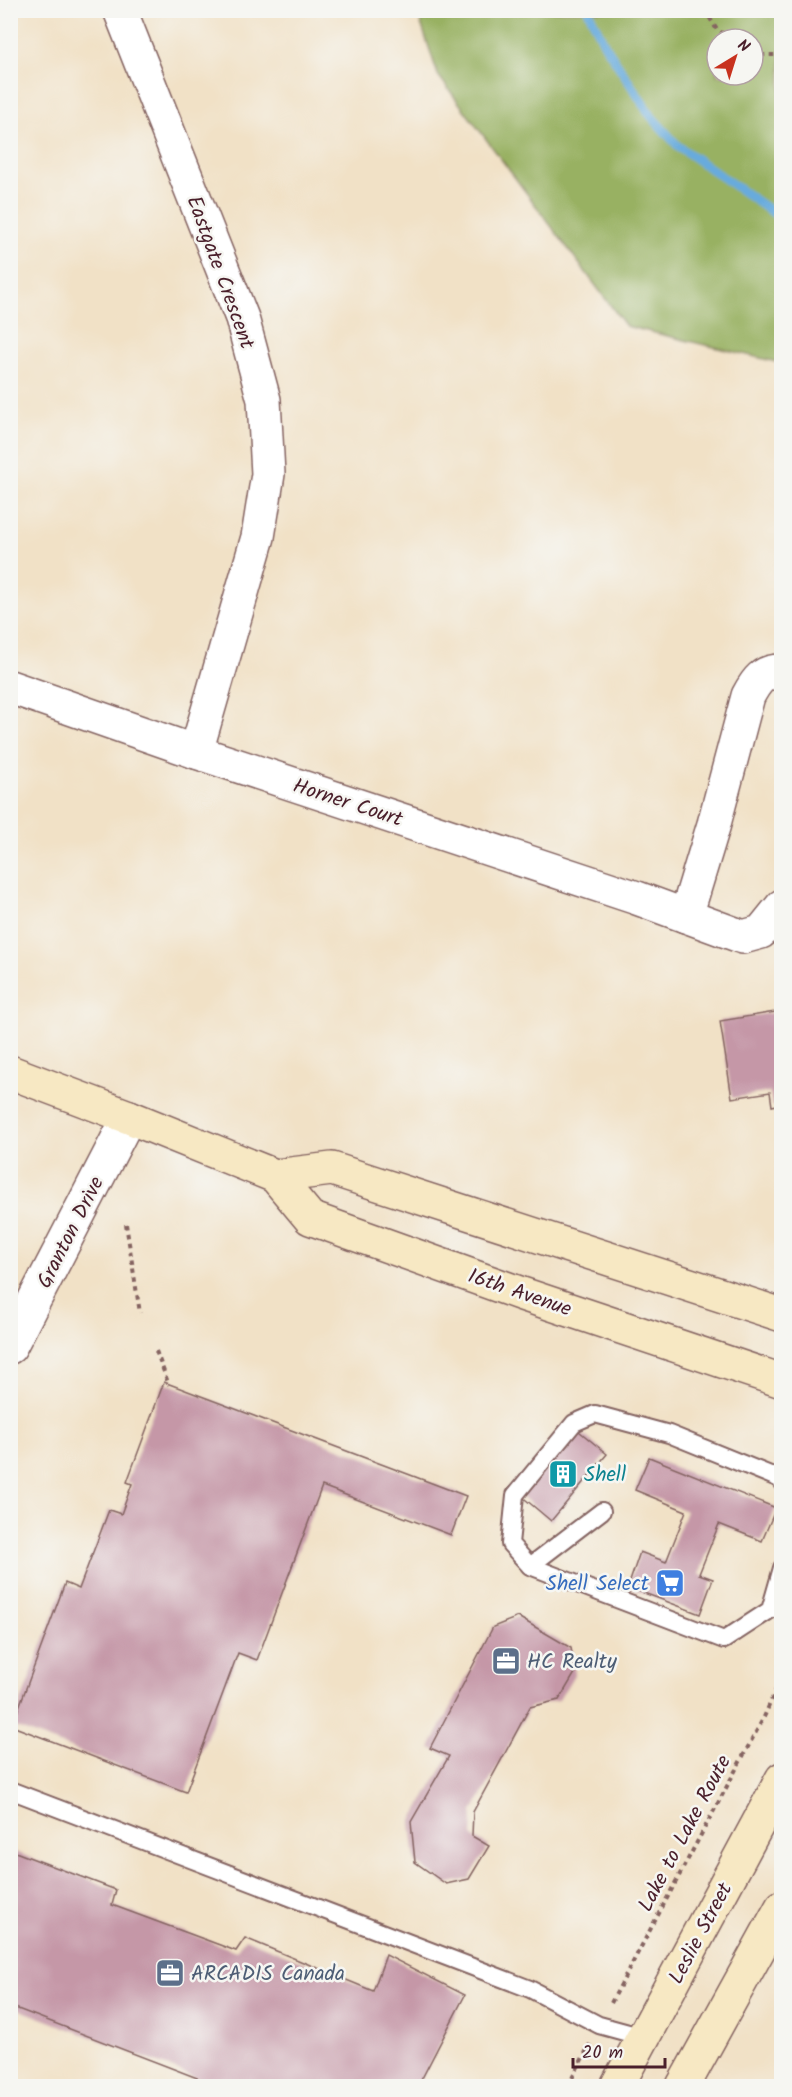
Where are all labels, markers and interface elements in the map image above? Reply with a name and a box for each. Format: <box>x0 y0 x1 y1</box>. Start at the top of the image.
north arrow <box>705 27 765 87</box>
text: N <box>732 33 755 59</box>
street label: Eastgate Crescent <box>177 191 263 355</box>
street label: Horner Court <box>288 770 408 837</box>
street label: Granton Drive <box>29 1170 114 1294</box>
street label: 16th Avenue <box>463 1260 576 1327</box>
building icon: Shell <box>547 1458 579 1490</box>
place label: Shell <box>584 1459 626 1492</box>
supermarket icon: Shell Select <box>654 1567 686 1599</box>
place label: Shell Select <box>546 1568 650 1601</box>
office icon: HC Realty <box>490 1645 522 1677</box>
place label: HC Realty <box>527 1646 617 1679</box>
street label: Lake to Lake Route <box>630 1749 741 1918</box>
street label: Leslie Street <box>661 1876 742 1991</box>
office icon: ARCADIS Canada <box>154 1957 186 1989</box>
place label: ARCADIS Canada <box>191 1958 345 1991</box>
scale bar <box>573 2031 664 2069</box>
text: 20 m <box>582 2039 623 2068</box>

